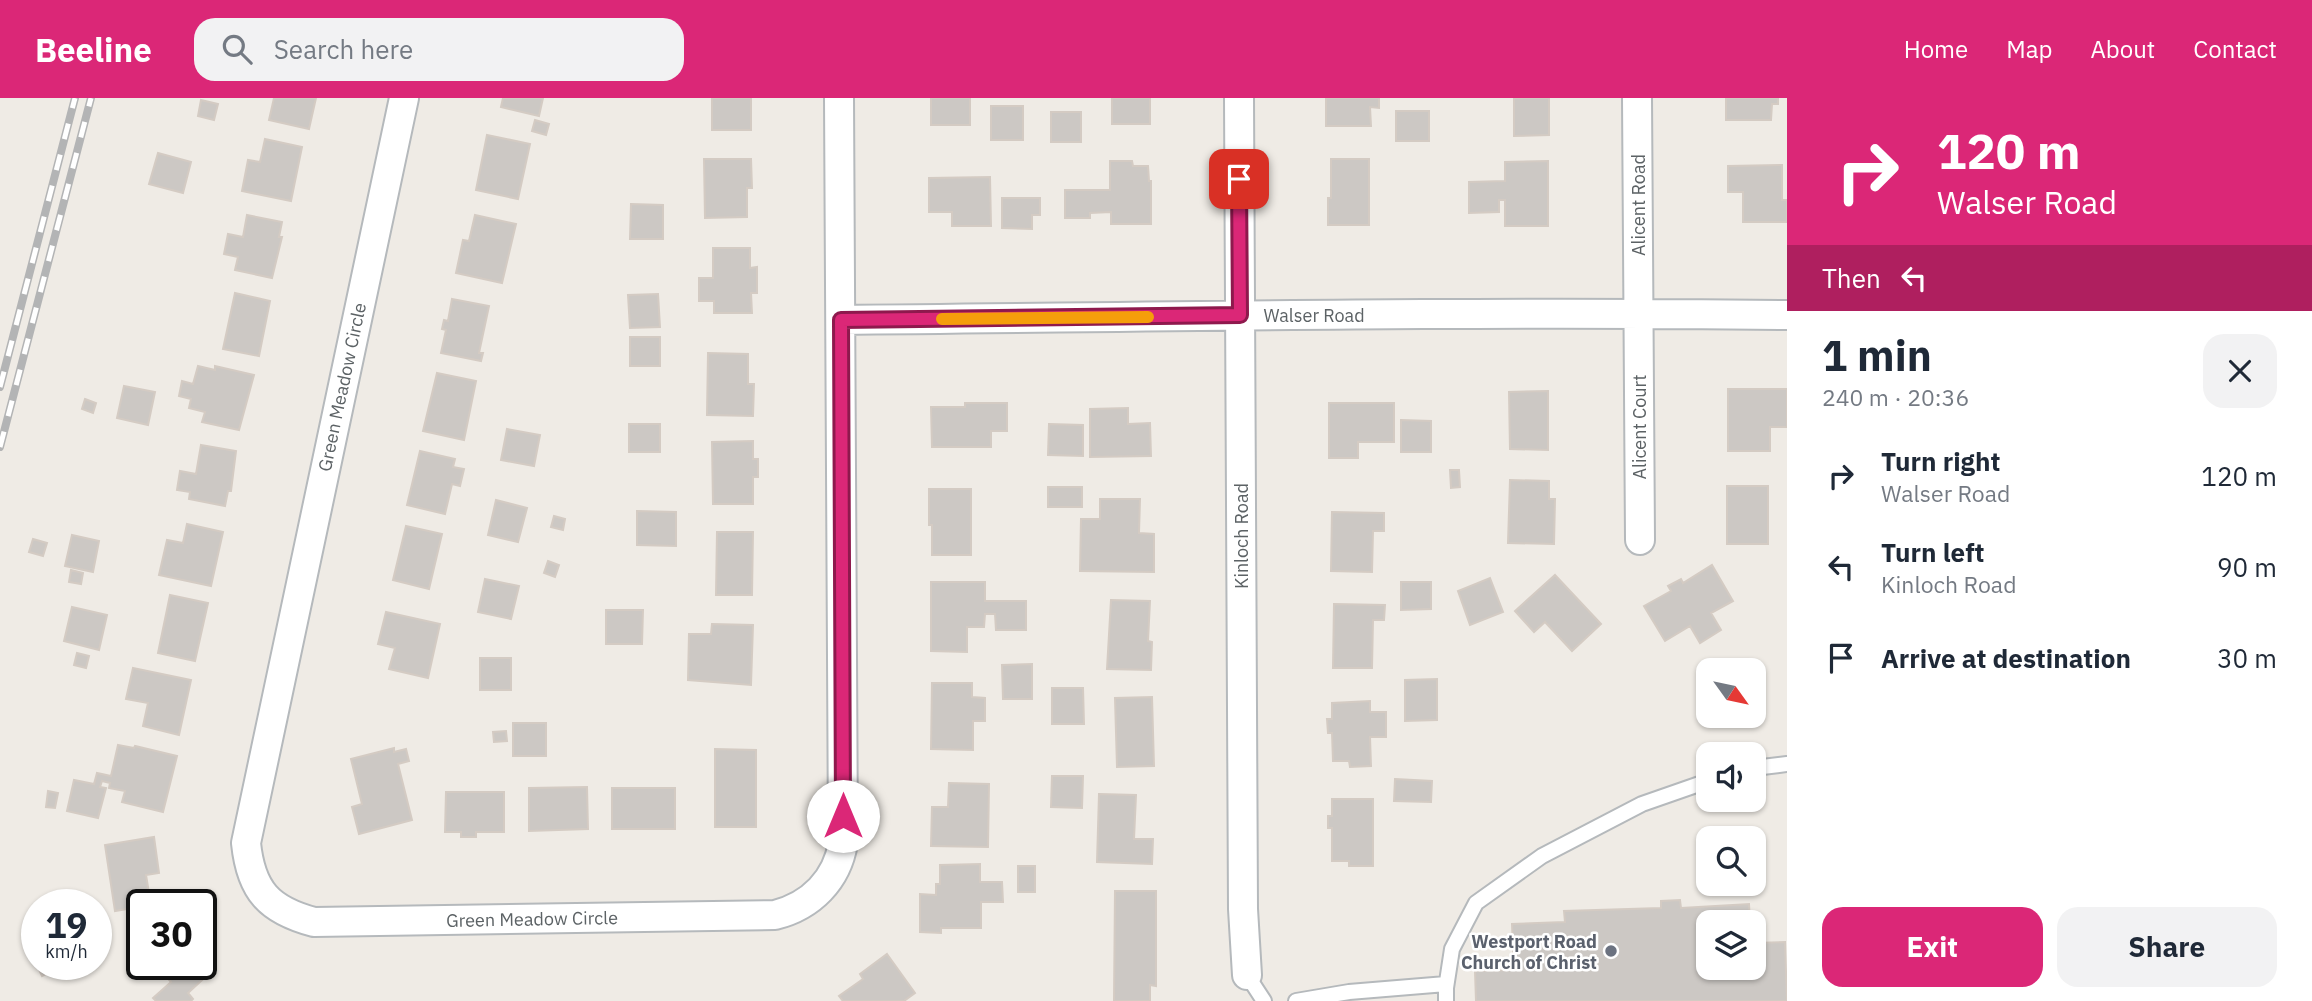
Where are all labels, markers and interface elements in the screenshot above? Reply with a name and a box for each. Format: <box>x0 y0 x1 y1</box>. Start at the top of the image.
search box <box>194 18 684 81</box>
text: Beeline <box>35 28 152 71</box>
icon: search <box>218 30 256 68</box>
text: Search here <box>274 32 413 66</box>
text: Home <box>1904 33 1968 65</box>
text: Map <box>2006 33 2052 65</box>
text: About <box>2090 33 2155 65</box>
text: Contact <box>2193 33 2277 65</box>
text: 120 m <box>1937 119 2081 182</box>
icon: right <box>1822 126 1913 217</box>
pin <box>1209 149 1269 209</box>
street label: Alicent Road <box>1627 154 1650 256</box>
icon: arrive <box>1220 160 1258 198</box>
text: Walser Road <box>1937 181 2117 223</box>
icon: left <box>1895 259 1933 297</box>
text: Then <box>1822 261 1881 295</box>
street label: Green Meadow Circle <box>313 300 371 473</box>
street label: Walser Road <box>1263 304 1365 327</box>
text: 1 min <box>1822 328 1932 383</box>
button: close <box>2203 334 2277 408</box>
street label: Alicent Court <box>1628 374 1651 480</box>
text: 240 m · 20:36 <box>1822 382 1969 412</box>
text: Turn right <box>1881 444 2000 478</box>
icon: right <box>1822 457 1860 495</box>
text: 120 m <box>2201 459 2277 493</box>
text: Walser Road <box>1881 478 2010 508</box>
street label: Kinloch Road <box>1230 483 1253 589</box>
text: Turn left <box>1881 535 1984 569</box>
icon: left <box>1822 548 1860 586</box>
text: 90 m <box>2217 550 2277 584</box>
text: Kinloch Road <box>1881 569 2016 599</box>
icon: arrive <box>1822 639 1860 677</box>
text: Arrive at destination <box>1881 641 2131 675</box>
text: 30 m <box>2217 641 2277 675</box>
north arrow <box>1696 658 1766 728</box>
map controls <box>1696 658 1766 980</box>
button: sound <box>1696 742 1766 812</box>
position arrow <box>806 779 880 853</box>
button: search <box>1696 826 1766 896</box>
speed limit sign: 30 <box>126 889 217 980</box>
text: 19 <box>45 902 88 948</box>
street label: Green Meadow Circle <box>446 906 618 932</box>
button: Exit <box>1822 907 2043 987</box>
button: Share <box>2057 907 2277 987</box>
button: layers <box>1696 910 1766 980</box>
place label: Westport Road Church of Christ <box>1461 930 1597 974</box>
text: km/h <box>45 940 88 963</box>
marker: Westport Road Church of Christ <box>1603 943 1619 959</box>

